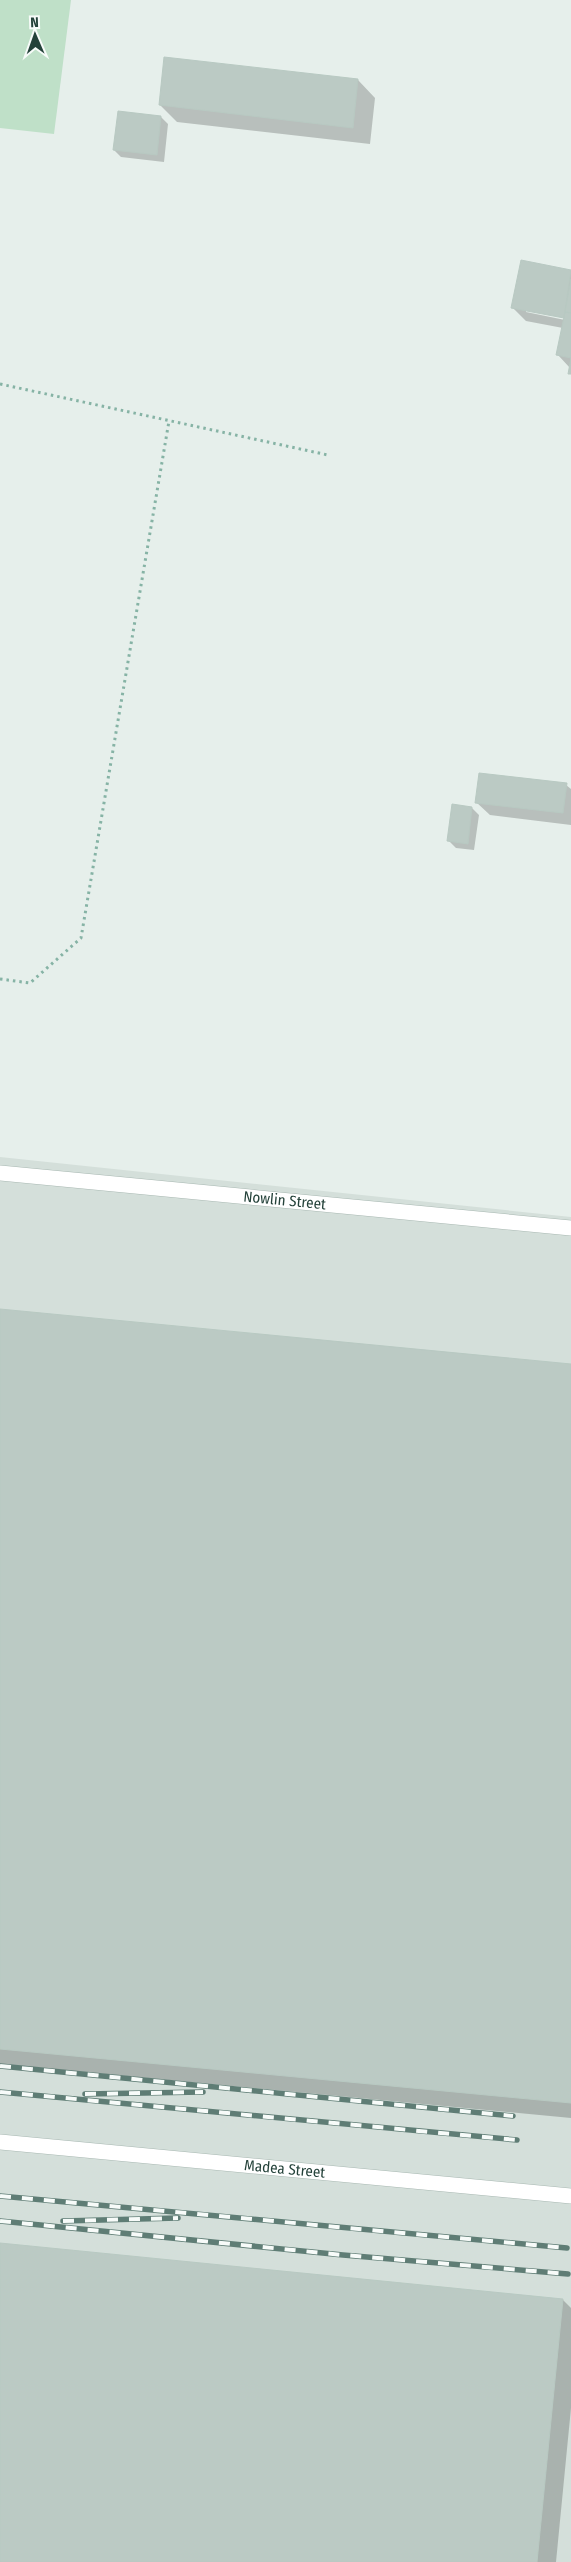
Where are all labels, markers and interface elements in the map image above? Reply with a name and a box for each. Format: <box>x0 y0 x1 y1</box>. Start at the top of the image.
north arrow <box>10 10 60 60</box>
text: N <box>30 14 39 31</box>
street label: Nowlin Street <box>243 1187 327 1213</box>
street label: Madea Street <box>243 2156 326 2182</box>

